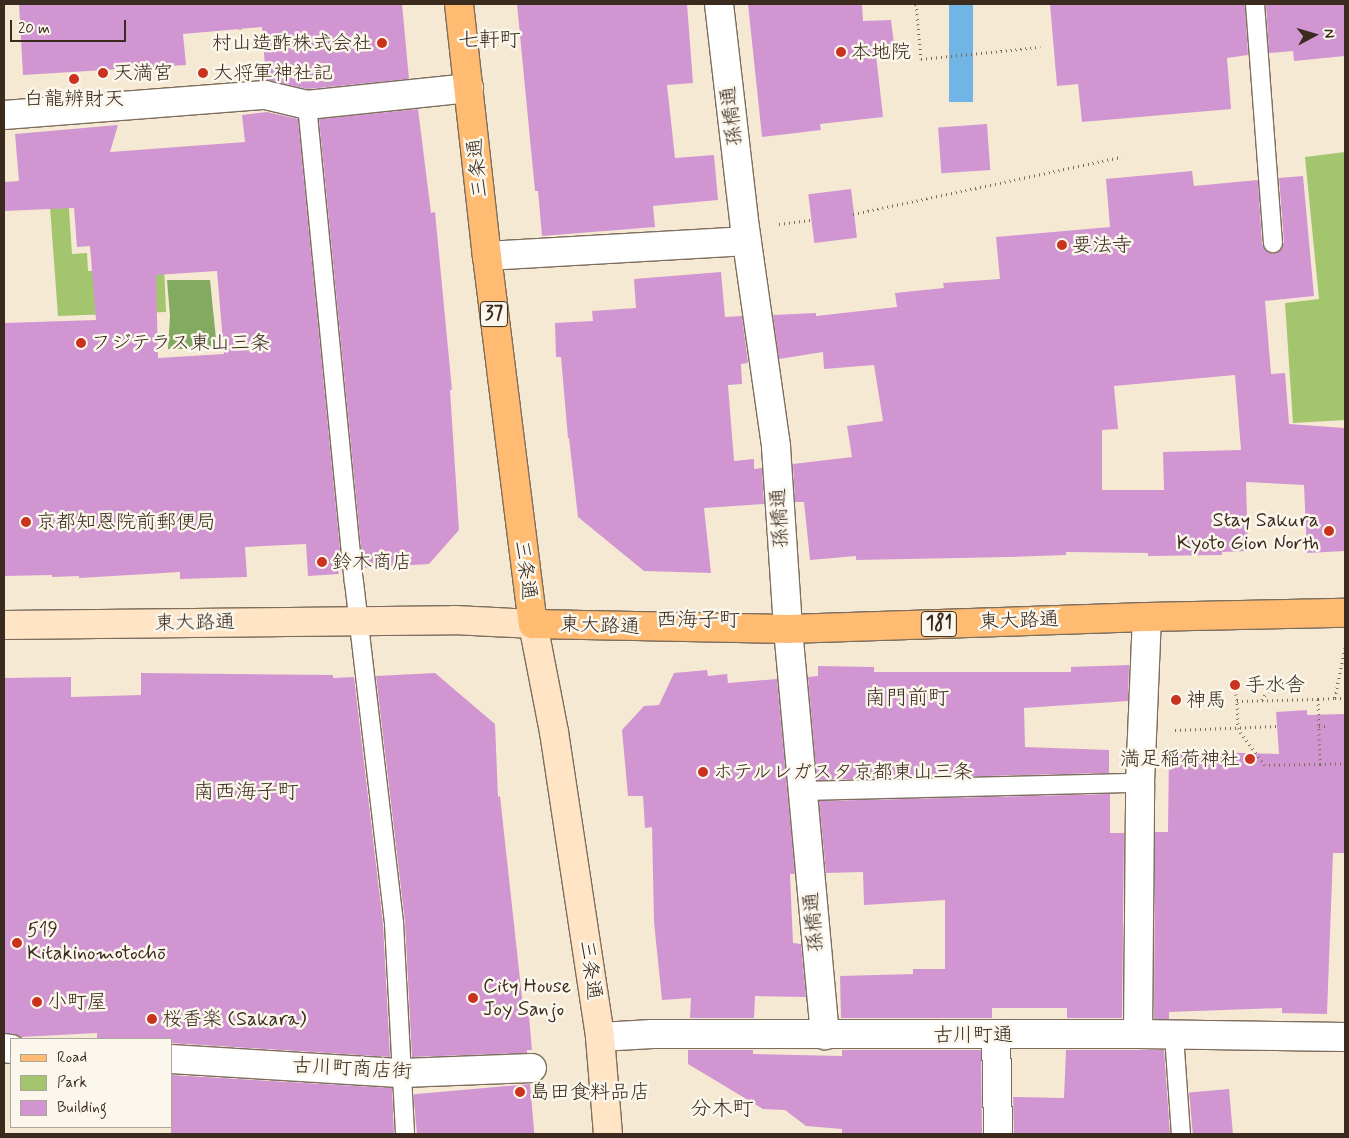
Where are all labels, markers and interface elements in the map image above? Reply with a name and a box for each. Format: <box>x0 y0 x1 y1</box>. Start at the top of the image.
scale bar <box>12 10 129 42</box>
north arrow <box>1289 10 1339 60</box>
text: 20 m <box>18 19 50 39</box>
district label: 七軒町 <box>458 27 520 53</box>
text: N <box>1319 28 1338 39</box>
place label: 村山造酢株式会社 <box>212 31 372 55</box>
marker: 村山造酢株式会社 <box>376 37 388 49</box>
place label: 本地院 <box>851 40 911 64</box>
marker: 本地院 <box>835 46 847 58</box>
place label: 天満宮 <box>113 61 173 85</box>
place label: 大将軍神社記 <box>213 61 333 85</box>
marker: 天満宮 <box>97 67 109 79</box>
marker: 大将軍神社記 <box>197 67 209 79</box>
marker: 白龍辨財天 <box>68 73 80 85</box>
street label: 孫橋通 <box>716 85 748 147</box>
place label: 白龍辨財天 <box>24 87 124 111</box>
street label: 三条通 <box>463 137 493 199</box>
place label: 要法寺 <box>1072 233 1132 257</box>
marker: 要法寺 <box>1056 239 1068 251</box>
road number: 37 <box>479 298 509 330</box>
place label: フジテラス東山三条 <box>91 331 271 355</box>
marker: フジテラス東山三条 <box>75 337 87 349</box>
street label: 孫橋通 <box>766 487 794 549</box>
place label: Stay Sakura Kyoto Gion North <box>1177 508 1319 555</box>
place label: 京都知恩院前郵便局 <box>36 510 216 534</box>
marker: 京都知恩院前郵便局 <box>20 516 32 528</box>
marker: Stay Sakura Kyoto Gion North <box>1323 525 1335 537</box>
street label: 三条通 <box>509 539 541 601</box>
place label: 鈴木商店 <box>332 550 412 574</box>
marker: 鈴木商店 <box>316 556 328 568</box>
district label: 西海子町 <box>656 607 740 633</box>
road number: 181 <box>920 608 958 640</box>
street label: 東大路通 <box>979 608 1059 634</box>
street label: 東大路通 <box>155 610 235 636</box>
street label: 東大路通 <box>560 613 640 639</box>
place label: 手水舎 <box>1245 673 1305 697</box>
marker: 手水舎 <box>1229 679 1241 691</box>
district label: 南門前町 <box>865 685 949 711</box>
place label: 神馬 <box>1186 688 1226 712</box>
marker: 神馬 <box>1170 694 1182 706</box>
place label: 満足稲荷神社 <box>1120 747 1240 771</box>
marker: 満足稲荷神社 <box>1244 753 1256 765</box>
place label: ホテルレガスタ京都東山三条 <box>713 760 973 784</box>
marker: ホテルレガスタ京都東山三条 <box>697 766 709 778</box>
district label: 南西海子町 <box>194 779 298 805</box>
street label: 孫橋通 <box>799 891 829 953</box>
place label: 519 Kitakinomotochō <box>27 919 166 966</box>
marker: 519 Kitakinomotochō <box>11 937 23 949</box>
street label: 三条通 <box>574 939 606 1001</box>
place label: City House Joy Sanjo <box>483 974 571 1021</box>
place label: 小町屋 <box>47 990 107 1014</box>
marker: City House Joy Sanjo <box>467 992 479 1004</box>
marker: 小町屋 <box>31 996 43 1008</box>
place label: 桜香楽 (Sakara) <box>162 1007 306 1031</box>
marker: 桜香楽 (Sakara) <box>146 1013 158 1025</box>
street label: 古川町通 <box>933 1023 1013 1047</box>
legend <box>10 1038 172 1128</box>
text: Road <box>57 1048 87 1068</box>
street label: 古川町商店街 <box>291 1054 413 1084</box>
text: Park <box>57 1073 87 1093</box>
place label: 島田食料品店 <box>530 1080 650 1104</box>
marker: 島田食料品店 <box>514 1086 526 1098</box>
district label: 分木町 <box>691 1096 753 1122</box>
text: Building <box>57 1098 107 1118</box>

